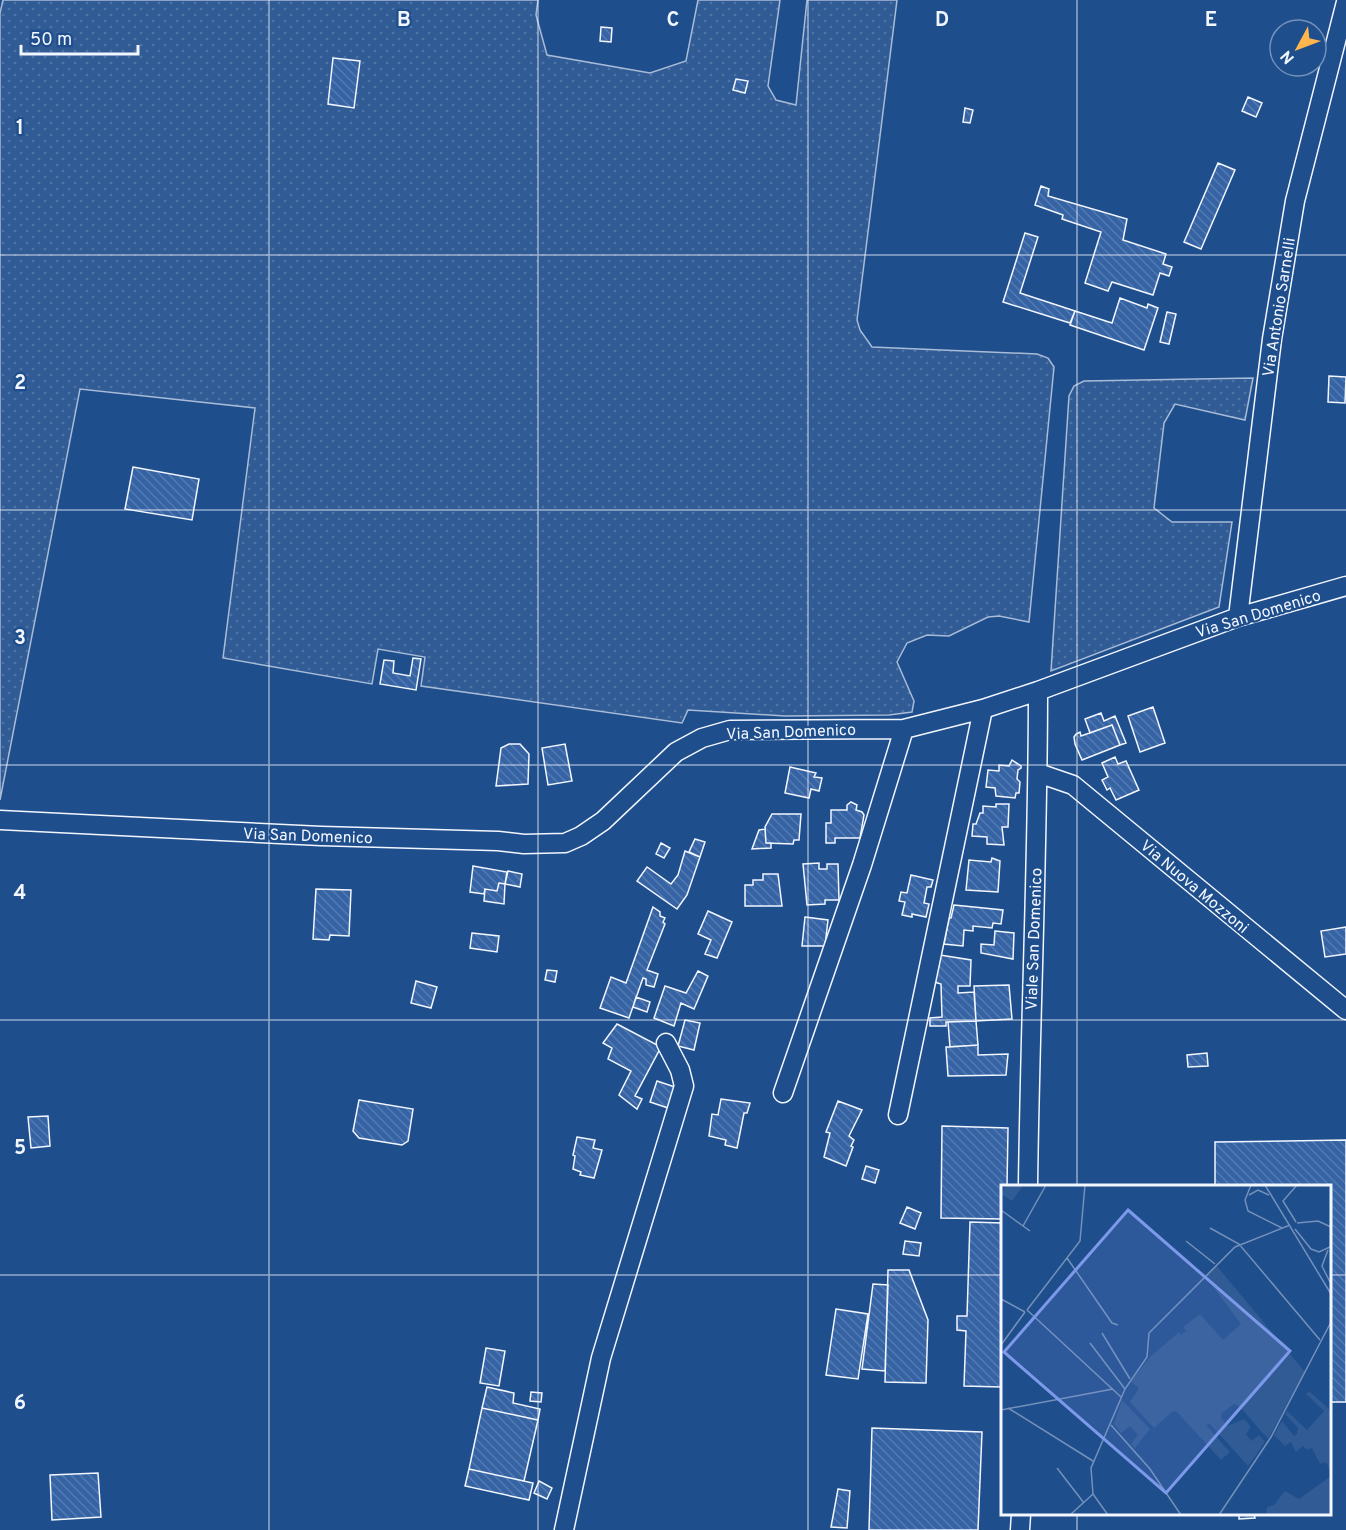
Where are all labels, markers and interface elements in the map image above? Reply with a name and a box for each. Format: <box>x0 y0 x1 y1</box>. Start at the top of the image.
text: B <box>397 8 411 34</box>
text: C <box>667 8 679 34</box>
text: D <box>935 8 949 34</box>
text: E <box>1205 8 1217 34</box>
scale bar <box>21 18 138 56</box>
north arrow <box>1268 18 1328 78</box>
text: 50 m <box>30 29 72 52</box>
text: N <box>1277 46 1300 67</box>
text: 1 <box>16 116 24 142</box>
street label: Via Antonio Sarnelli <box>1259 236 1301 378</box>
text: 2 <box>14 371 26 397</box>
street label: Via San Domenico <box>1194 586 1324 643</box>
text: 3 <box>14 626 26 652</box>
street label: Via San Domenico <box>726 721 856 745</box>
street label: Via San Domenico <box>243 825 373 849</box>
street label: Via Nuova Mozzoni <box>1135 836 1252 939</box>
street label: Viale San Domenico <box>1023 867 1047 1011</box>
text: 4 <box>14 881 26 907</box>
text: 5 <box>14 1136 26 1162</box>
inset map <box>1001 1185 1331 1515</box>
text: 6 <box>14 1391 26 1417</box>

